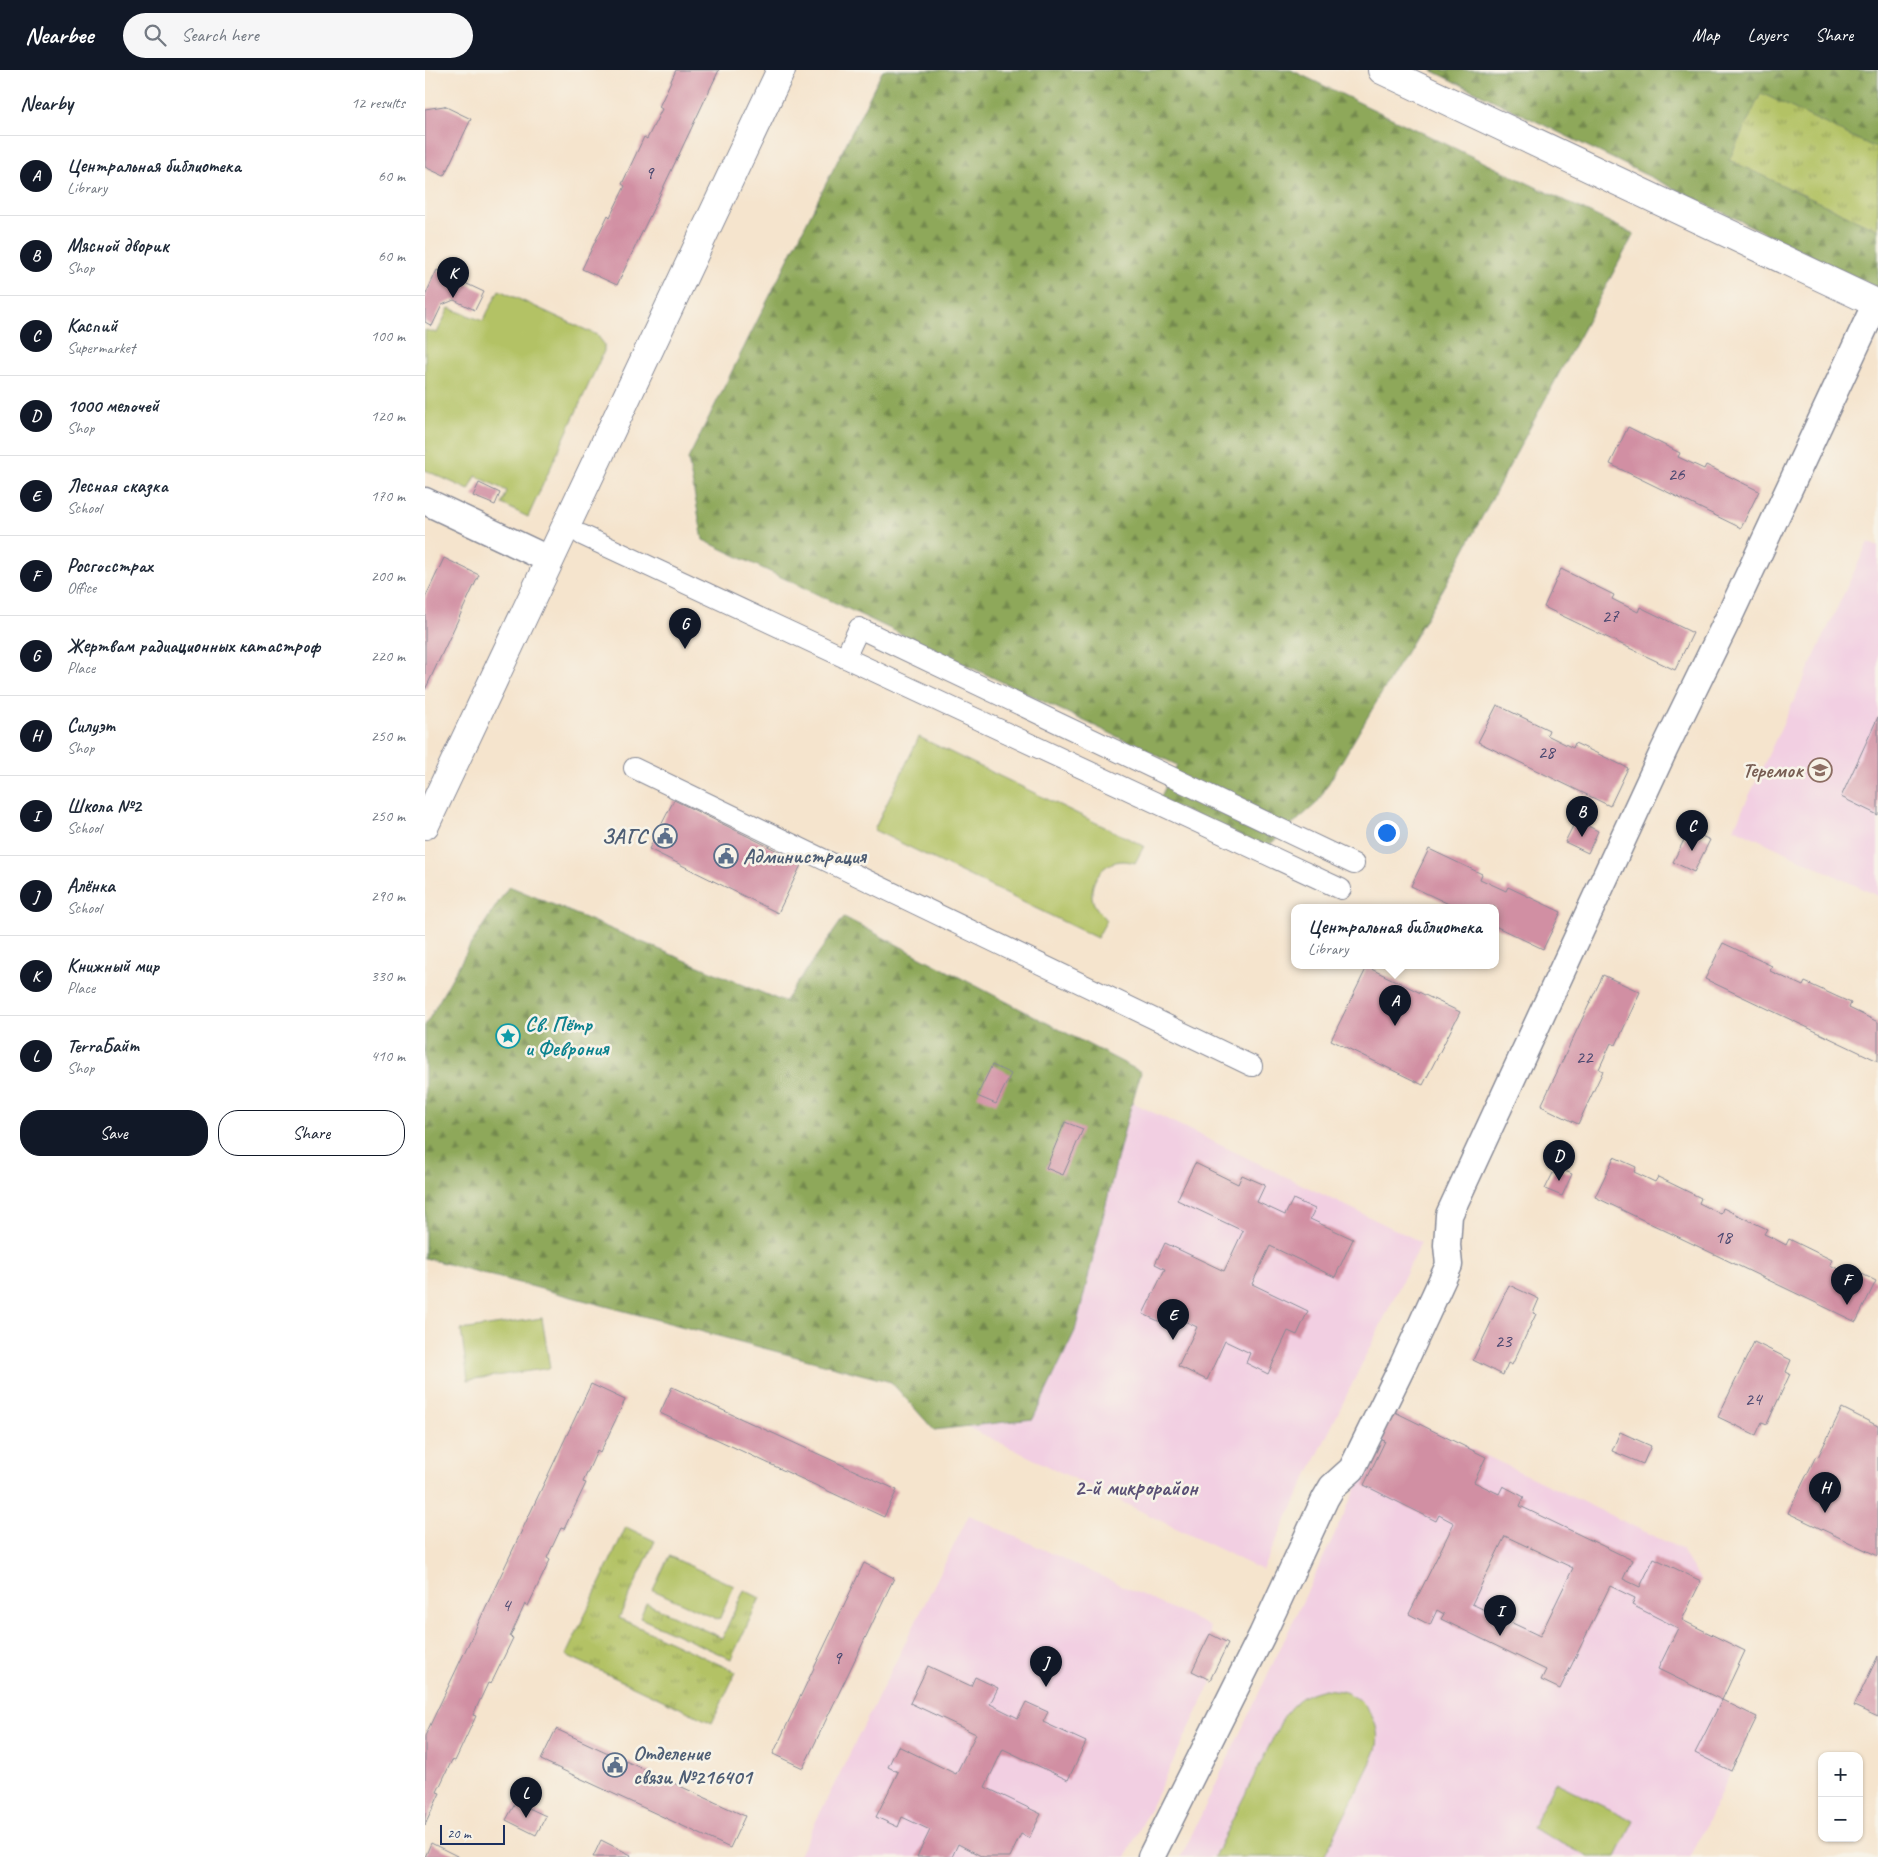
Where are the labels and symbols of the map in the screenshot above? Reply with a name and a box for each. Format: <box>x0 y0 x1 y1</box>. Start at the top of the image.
house number: 9 <box>645 161 655 185</box>
pin: K <box>437 257 469 298</box>
house number: 26 <box>1667 462 1686 486</box>
house number: 27 <box>1601 604 1620 628</box>
pin: G <box>669 608 701 649</box>
house number: 28 <box>1537 740 1557 764</box>
place label: Теремок <box>1742 757 1804 783</box>
school or university icon: Теремок <box>1807 757 1833 783</box>
pin: B <box>1566 796 1598 837</box>
pin: C <box>1676 810 1708 851</box>
your location <box>1374 820 1400 846</box>
place label: ЗАГС <box>602 823 650 849</box>
public building icon: ЗАГС <box>652 823 678 849</box>
public building icon: Администрация <box>713 843 739 869</box>
place label: Администрация <box>743 843 867 869</box>
pin: A <box>1379 985 1411 1026</box>
place label: Св. Пётр и Феврония <box>525 1011 610 1061</box>
place icon: Св. Пётр и Феврония <box>495 1023 521 1049</box>
house number: 22 <box>1575 1045 1594 1069</box>
pin: D <box>1543 1140 1575 1181</box>
house number: 18 <box>1714 1225 1734 1249</box>
pin: F <box>1831 1264 1863 1305</box>
pin: E <box>1157 1299 1189 1340</box>
house number: 23 <box>1494 1329 1513 1353</box>
house number: 24 <box>1744 1387 1764 1411</box>
pin: H <box>1809 1472 1841 1513</box>
district label: 2-й микрорайон <box>1074 1474 1199 1502</box>
house number: 4 <box>502 1593 513 1617</box>
pin: I <box>1484 1595 1516 1636</box>
house number: 9 <box>833 1646 843 1670</box>
pin: J <box>1030 1646 1062 1687</box>
place label: Отделение связи №216401 <box>633 1740 754 1790</box>
public building icon: Отделение связи №216401 <box>602 1752 628 1778</box>
pin: L <box>510 1777 542 1818</box>
scale bar <box>440 1822 505 1845</box>

